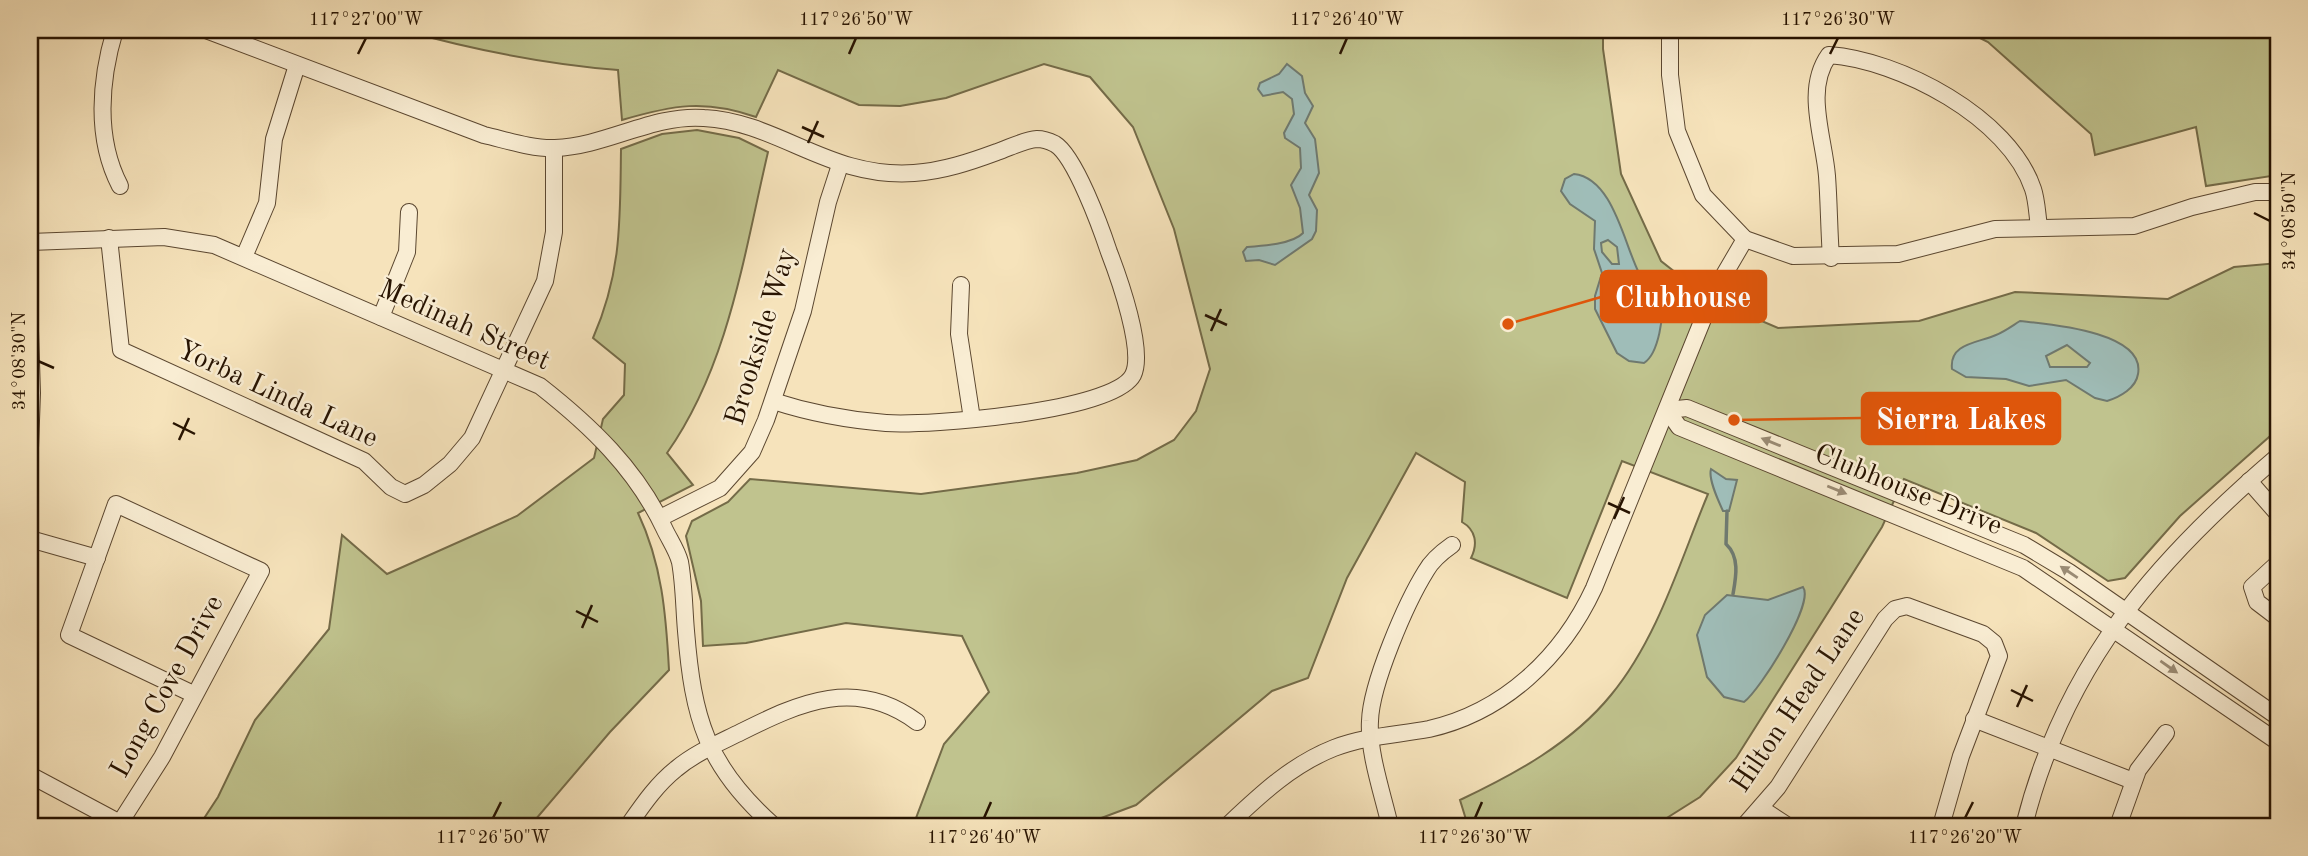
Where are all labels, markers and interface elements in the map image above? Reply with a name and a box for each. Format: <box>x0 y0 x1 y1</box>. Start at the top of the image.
text: 117°27'00"W <box>309 11 423 29</box>
text: 117°26'50"W <box>799 11 913 29</box>
text: 117°26'40"W <box>1290 11 1404 29</box>
text: 117°26'30"W <box>1781 11 1895 29</box>
text: 34°08'50"N <box>2281 172 2299 270</box>
street label: Brookside Way <box>722 245 802 429</box>
callout: Clubhouse <box>1601 271 1766 322</box>
street label: Medinah Street <box>374 276 554 376</box>
text: Clubhouse <box>1615 284 1751 314</box>
text: 34°08'30"N <box>11 312 29 410</box>
street label: Yorba Linda Lane <box>172 336 382 454</box>
callout: Sierra Lakes <box>1862 393 2060 444</box>
text: Sierra Lakes <box>1876 406 2046 436</box>
one-way arrow <box>1761 436 1782 447</box>
street label: Clubhouse Drive <box>1810 441 2006 541</box>
one-way arrow <box>1826 485 1847 496</box>
one-way arrow <box>2060 565 2078 579</box>
street label: Long Cove Drive <box>106 591 230 783</box>
street label: Hilton Head Lane <box>1727 604 1871 798</box>
one-way arrow <box>2160 660 2178 674</box>
text: 117°26'50"W <box>436 829 550 847</box>
text: 117°26'40"W <box>927 829 1041 847</box>
text: 117°26'30"W <box>1418 829 1532 847</box>
text: 117°26'20"W <box>1908 829 2022 847</box>

